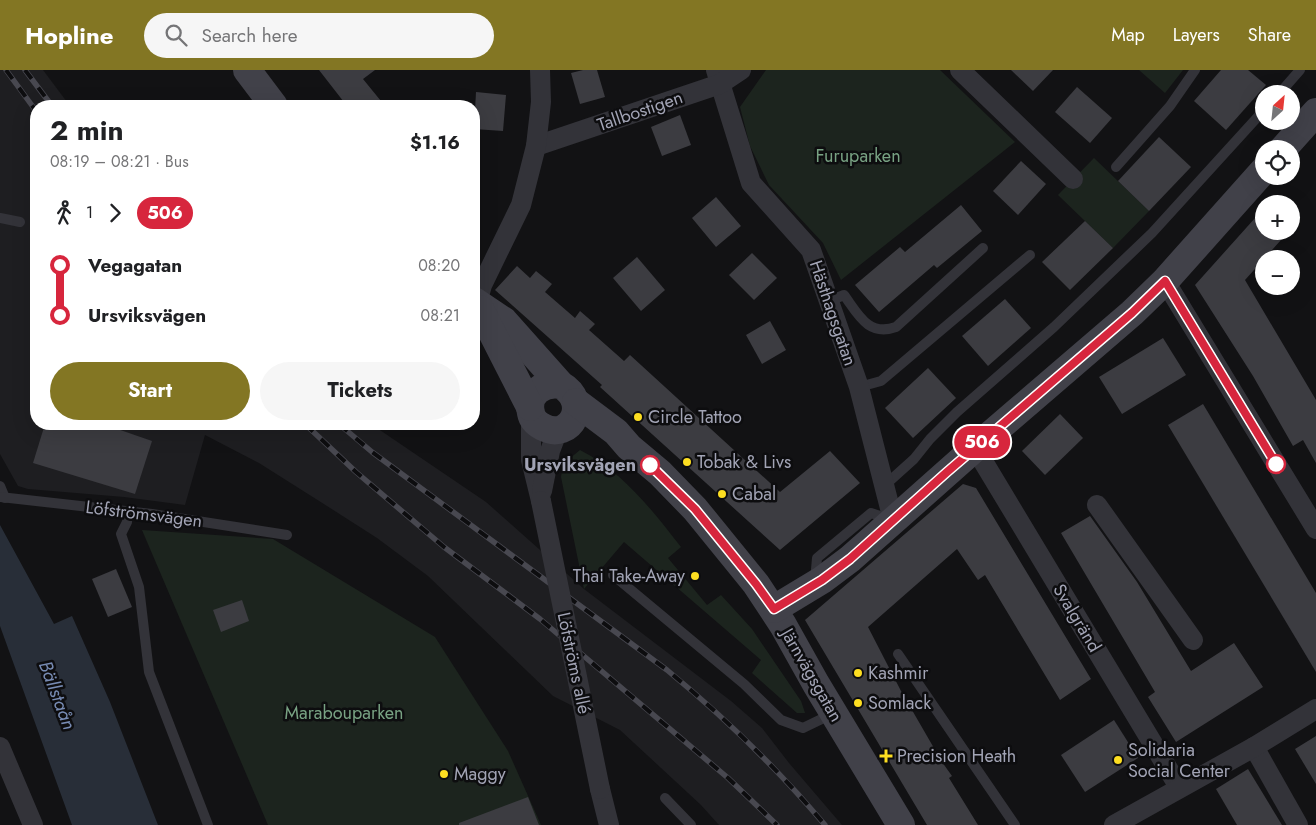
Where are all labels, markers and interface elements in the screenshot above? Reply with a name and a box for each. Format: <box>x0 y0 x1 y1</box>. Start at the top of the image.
search box <box>144 13 494 58</box>
text: Hopline <box>25 18 114 53</box>
icon: search <box>162 21 190 49</box>
text: Search here <box>202 22 298 49</box>
text: Map <box>1111 22 1145 48</box>
text: Layers <box>1173 22 1220 48</box>
text: Share <box>1248 22 1291 48</box>
street label: Tallbostigen <box>594 84 686 138</box>
north arrow <box>1255 85 1300 130</box>
map controls <box>1255 85 1300 295</box>
text: 2 min <box>50 110 124 151</box>
text: $1.16 <box>410 129 460 156</box>
button: locate <box>1255 140 1300 185</box>
park label: Furuparken <box>815 143 901 169</box>
text: 08:19 – 08:21 · Bus <box>50 150 189 173</box>
button: + <box>1255 195 1300 240</box>
icon: walk <box>50 199 78 227</box>
icon: forward <box>101 199 129 227</box>
text: 506 <box>147 200 183 226</box>
text: 1 <box>86 201 93 224</box>
button: − <box>1255 250 1300 295</box>
text: Vegagatan <box>88 252 182 279</box>
text: 08:20 <box>418 254 460 277</box>
street label: Hästhagsgatan <box>803 257 863 369</box>
text: Ursviksvägen <box>88 302 206 329</box>
text: 08:21 <box>421 304 460 327</box>
button: Start <box>50 362 250 420</box>
button: Tickets <box>260 362 460 420</box>
place label: Circle Tattoo <box>648 404 742 430</box>
marker: Circle Tattoo <box>632 411 644 423</box>
line badge: 506 <box>953 426 1011 458</box>
text: 506 <box>964 429 1000 455</box>
place label: Tobak & Livs <box>697 449 791 475</box>
place label: Ursviksvägen <box>524 452 636 478</box>
unlabelled marker <box>1266 454 1286 474</box>
marker: Ursviksvägen <box>640 455 660 475</box>
marker: Tobak & Livs <box>681 456 693 468</box>
place label: Cabal <box>732 481 776 507</box>
marker: Cabal <box>716 488 728 500</box>
street label: Löfströmsvägen <box>84 494 204 534</box>
place label: Thai Take-Away <box>573 563 685 589</box>
marker: Thai Take-Away <box>689 570 701 582</box>
street label: Svalgränd <box>1046 579 1108 657</box>
street label: Löfströms allé <box>551 610 597 716</box>
street label: Järnvägsgatan <box>774 622 849 727</box>
water label: Bällstaån <box>32 657 83 734</box>
place label: Kashmir <box>868 660 929 686</box>
marker: Kashmir <box>852 667 864 679</box>
place label: Somlack <box>868 690 931 716</box>
marker: Somlack <box>852 697 864 709</box>
park label: Marabouparken <box>284 700 404 726</box>
place label: Solidaria Social Center <box>1128 737 1231 784</box>
place label: Precision Heath <box>897 743 1016 769</box>
marker: Precision Heath <box>879 749 893 763</box>
marker: Solidaria Social Center <box>1112 754 1124 766</box>
place label: Maggy <box>454 761 506 787</box>
marker: Maggy <box>438 768 450 780</box>

